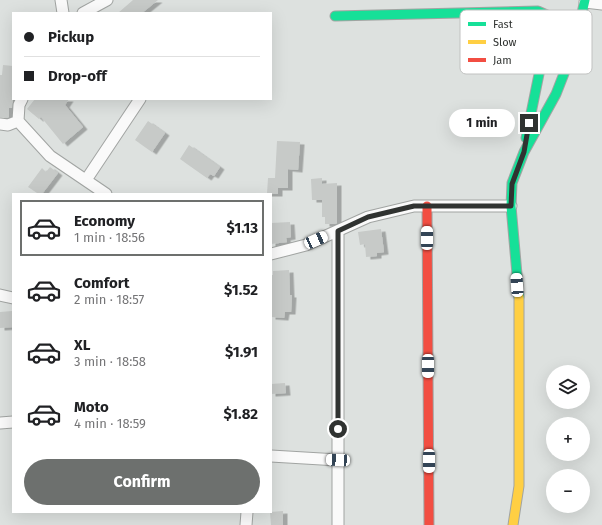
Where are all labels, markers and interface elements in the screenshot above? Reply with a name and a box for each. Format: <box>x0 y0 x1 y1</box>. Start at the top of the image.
legend <box>460 10 592 74</box>
text: Fast <box>493 18 513 31</box>
text: Pickup <box>48 28 94 46</box>
text: Slow <box>493 36 517 49</box>
text: Jam <box>493 54 512 67</box>
text: Drop-off <box>48 67 107 85</box>
callout: 1 min <box>449 109 515 137</box>
route end <box>520 114 538 132</box>
text: 1 min <box>466 115 498 130</box>
icon: car <box>26 210 62 246</box>
text: Economy <box>74 212 135 230</box>
text: $1.13 <box>226 219 258 237</box>
car <box>421 226 433 250</box>
text: 1 min · 18:56 <box>74 230 145 245</box>
car <box>303 230 329 250</box>
icon: car <box>26 272 62 308</box>
car <box>510 273 524 297</box>
text: Comfort <box>74 274 130 292</box>
text: $1.52 <box>224 281 258 299</box>
text: 2 min · 18:57 <box>74 292 144 307</box>
icon: car <box>26 334 62 370</box>
text: XL <box>74 336 90 354</box>
text: $1.91 <box>225 343 258 361</box>
text: 3 min · 18:58 <box>74 354 146 369</box>
car <box>422 354 434 378</box>
map controls <box>546 365 590 513</box>
button: layers <box>546 365 590 409</box>
icon: car <box>26 396 62 432</box>
text: Moto <box>74 398 109 416</box>
text: $1.82 <box>223 405 258 423</box>
text: 4 min · 18:59 <box>74 416 146 431</box>
button: + <box>546 417 590 461</box>
route start <box>329 420 347 438</box>
car <box>423 449 435 473</box>
car <box>326 453 350 467</box>
button: Confirm <box>24 459 260 505</box>
button: − <box>546 469 590 513</box>

